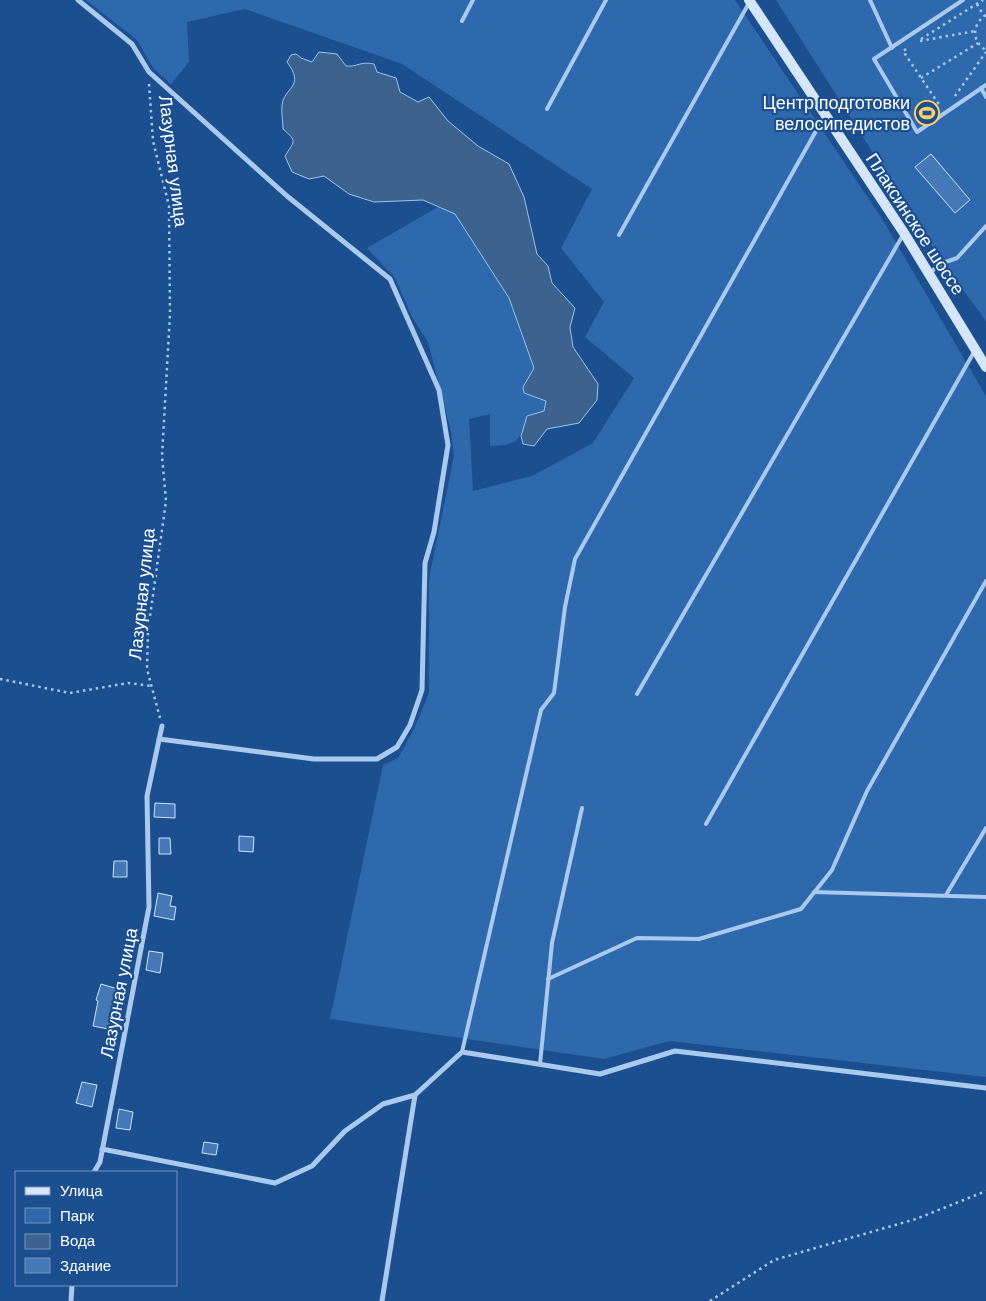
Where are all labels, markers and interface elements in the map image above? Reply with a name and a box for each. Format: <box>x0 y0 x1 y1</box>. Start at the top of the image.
place label: Центр подготовки велосипедистов <box>762 91 910 136</box>
street label: Лазурная улица <box>153 94 193 229</box>
sports icon: Центр подготовки велосипедистов <box>914 100 940 126</box>
street label: Плаксинское шоссе <box>860 148 970 300</box>
street label: Лазурная улица <box>123 526 161 661</box>
street label: Лазурная улица <box>95 925 144 1060</box>
legend <box>15 1171 178 1286</box>
text: Улица <box>60 1181 103 1201</box>
text: Парк <box>60 1206 94 1226</box>
text: Вода <box>60 1231 96 1251</box>
text: Здание <box>60 1256 111 1276</box>

